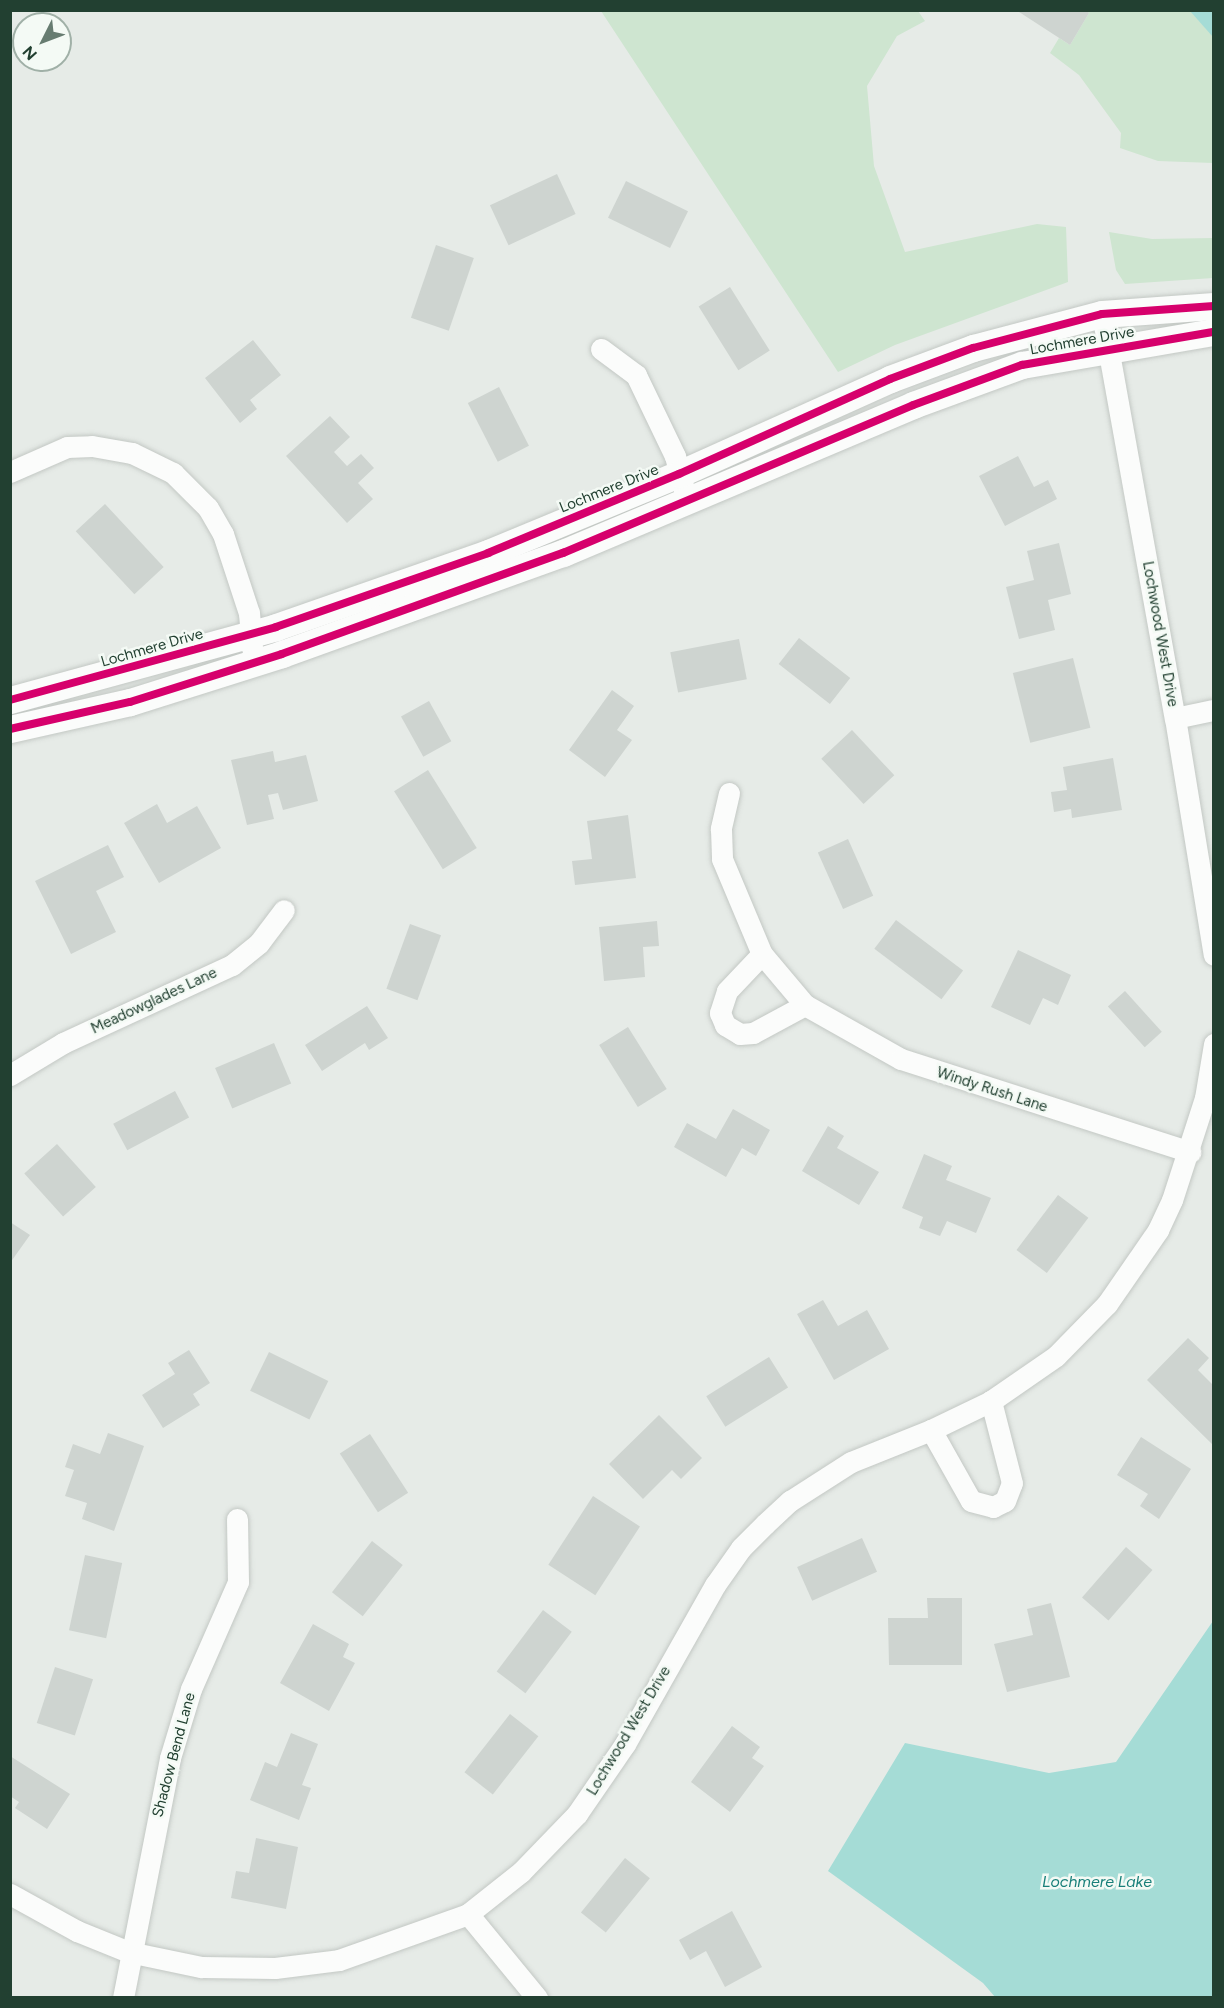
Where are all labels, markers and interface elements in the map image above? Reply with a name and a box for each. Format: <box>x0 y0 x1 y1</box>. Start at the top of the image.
north arrow <box>12 12 72 72</box>
text: N <box>19 42 41 64</box>
street label: Lochmere Drive <box>1028 323 1136 359</box>
street label: Lochmere Drive <box>557 461 661 517</box>
street label: Lochwood West Drive <box>1138 560 1182 708</box>
street label: Lochmere Drive <box>99 625 205 671</box>
street label: Meadowglades Lane <box>88 964 220 1038</box>
street label: Windy Rush Lane <box>934 1064 1050 1116</box>
street label: Lochwood West Drive <box>583 1663 675 1799</box>
street label: Shadow Bend Lane <box>149 1691 199 1819</box>
water label: Lochmere Lake <box>1042 1872 1152 1892</box>

